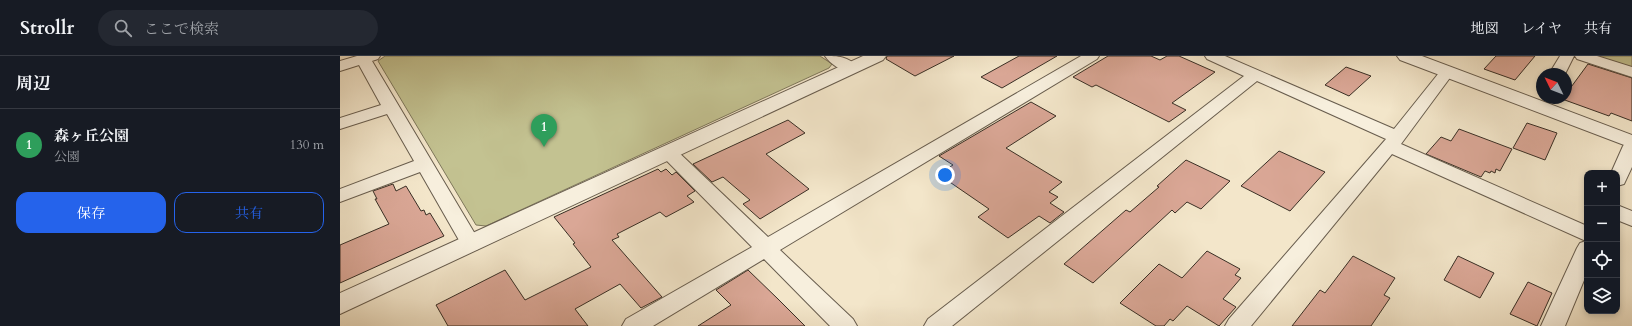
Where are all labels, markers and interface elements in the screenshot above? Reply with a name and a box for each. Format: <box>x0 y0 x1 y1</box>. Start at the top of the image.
search box <box>98 10 378 46</box>
text: Strollr <box>20 15 74 41</box>
icon: search <box>112 17 134 39</box>
text: ここで検索 <box>144 19 219 39</box>
text: 地図 <box>1471 19 1499 38</box>
text: レイヤ <box>1521 19 1562 38</box>
text: 共有 <box>1584 19 1612 38</box>
north arrow <box>1536 68 1572 104</box>
text: 周辺 <box>16 72 50 95</box>
pin: 1 <box>531 114 557 147</box>
text: 森ヶ丘公園 <box>54 126 129 146</box>
text: 1 <box>26 136 32 154</box>
text: 130 m <box>290 136 324 154</box>
text: 公園 <box>54 148 80 166</box>
your location <box>935 165 955 185</box>
map controls <box>1584 170 1620 314</box>
button: + <box>1584 170 1620 206</box>
button: 保存 <box>16 192 166 233</box>
button: 共有 <box>174 192 324 233</box>
button: − <box>1584 206 1620 242</box>
button: locate <box>1584 242 1620 278</box>
button: layers <box>1584 278 1620 314</box>

